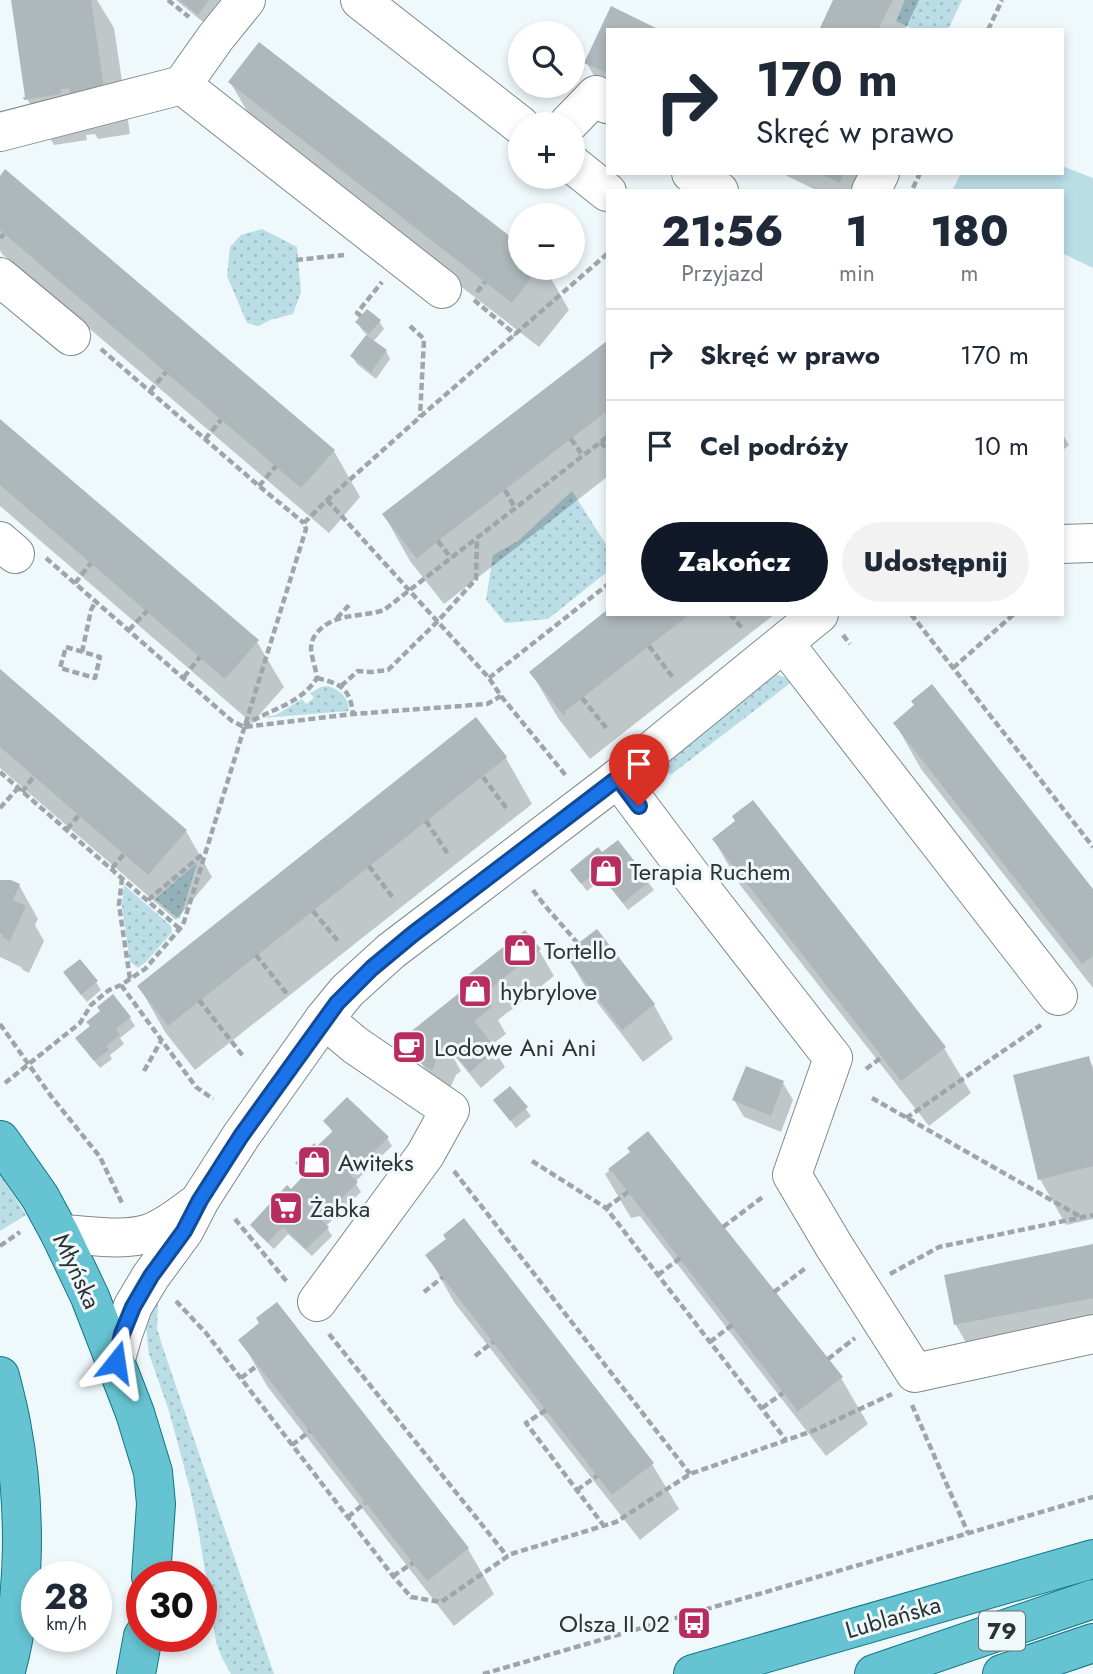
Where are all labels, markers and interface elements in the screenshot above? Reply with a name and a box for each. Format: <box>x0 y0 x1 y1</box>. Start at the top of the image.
map controls <box>508 21 585 280</box>
button: search <box>508 21 585 98</box>
text: 170 m <box>756 44 898 114</box>
icon: right <box>641 56 732 147</box>
text: Skręć w prawo <box>756 109 954 155</box>
button: + <box>508 112 585 189</box>
text: 21:56 <box>661 201 783 262</box>
text: 1 <box>846 201 868 262</box>
text: 180 <box>930 201 1009 262</box>
button: − <box>508 203 585 280</box>
text: Przyjazd <box>681 256 764 290</box>
text: min <box>839 256 875 290</box>
text: m <box>960 256 978 290</box>
icon: right <box>641 336 679 374</box>
text: Skręć w prawo <box>700 336 880 374</box>
text: 170 m <box>960 336 1029 374</box>
icon: arrive <box>641 427 679 465</box>
text: Cel podróży <box>700 427 848 465</box>
text: 10 m <box>974 427 1029 465</box>
button: Zakończ <box>641 522 828 602</box>
button: Udostępnij <box>842 522 1029 602</box>
pin <box>609 734 669 806</box>
icon: arrive <box>620 745 658 783</box>
shop icon: Terapia Ruchem <box>587 852 625 890</box>
place label: Terapia Ruchem <box>630 854 791 889</box>
shop icon: Tortello <box>501 931 539 969</box>
place label: Tortello <box>544 933 616 968</box>
shop icon: hybrylove <box>456 972 494 1010</box>
place label: hybrylove <box>500 974 597 1009</box>
cafe icon: Lodowe Ani Ani <box>390 1028 428 1066</box>
place label: Lodowe Ani Ani <box>434 1030 596 1065</box>
shop icon: Awiteks <box>295 1143 333 1181</box>
place label: Awiteks <box>338 1145 414 1180</box>
supermarket icon: Żabka <box>267 1189 305 1227</box>
place label: Żabka <box>310 1191 370 1226</box>
street label: Młyńska <box>44 1227 110 1315</box>
position arrow <box>79 1325 153 1399</box>
speed limit sign: 30 <box>126 1561 217 1652</box>
text: 28 <box>44 1572 89 1622</box>
street label: Lublańska <box>841 1587 945 1647</box>
bus stop icon: Olsza II 02 <box>675 1604 713 1642</box>
place label: Olsza II 02 <box>559 1606 670 1641</box>
text: km/h <box>46 1611 87 1637</box>
road number: 79 <box>979 1612 1025 1650</box>

